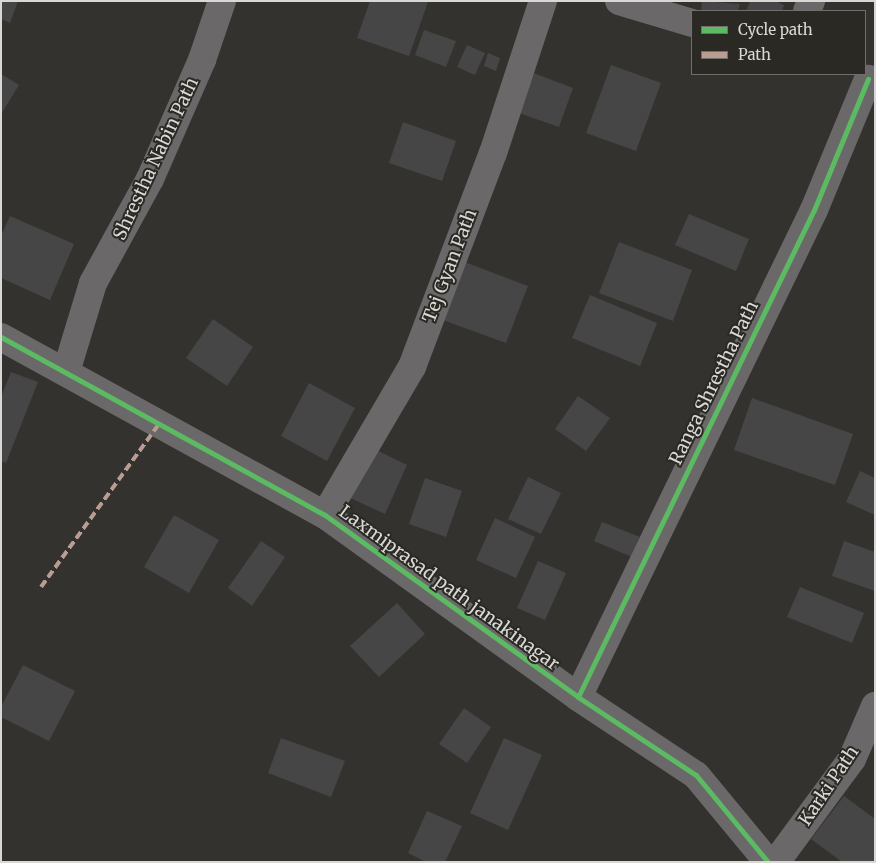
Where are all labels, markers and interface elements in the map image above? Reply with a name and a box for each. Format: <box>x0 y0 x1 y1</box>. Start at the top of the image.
legend <box>691 10 866 75</box>
text: Cycle path <box>738 20 813 39</box>
text: Path <box>738 45 771 64</box>
street label: Shrestha Nabin Path <box>109 74 203 244</box>
street label: Tej Gyan Path <box>418 206 482 326</box>
street label: Ranga Shrestha Path <box>665 298 763 468</box>
street label: Laxmiprasad path janakinagar <box>335 501 563 675</box>
street label: Karki Path <box>794 742 864 830</box>

